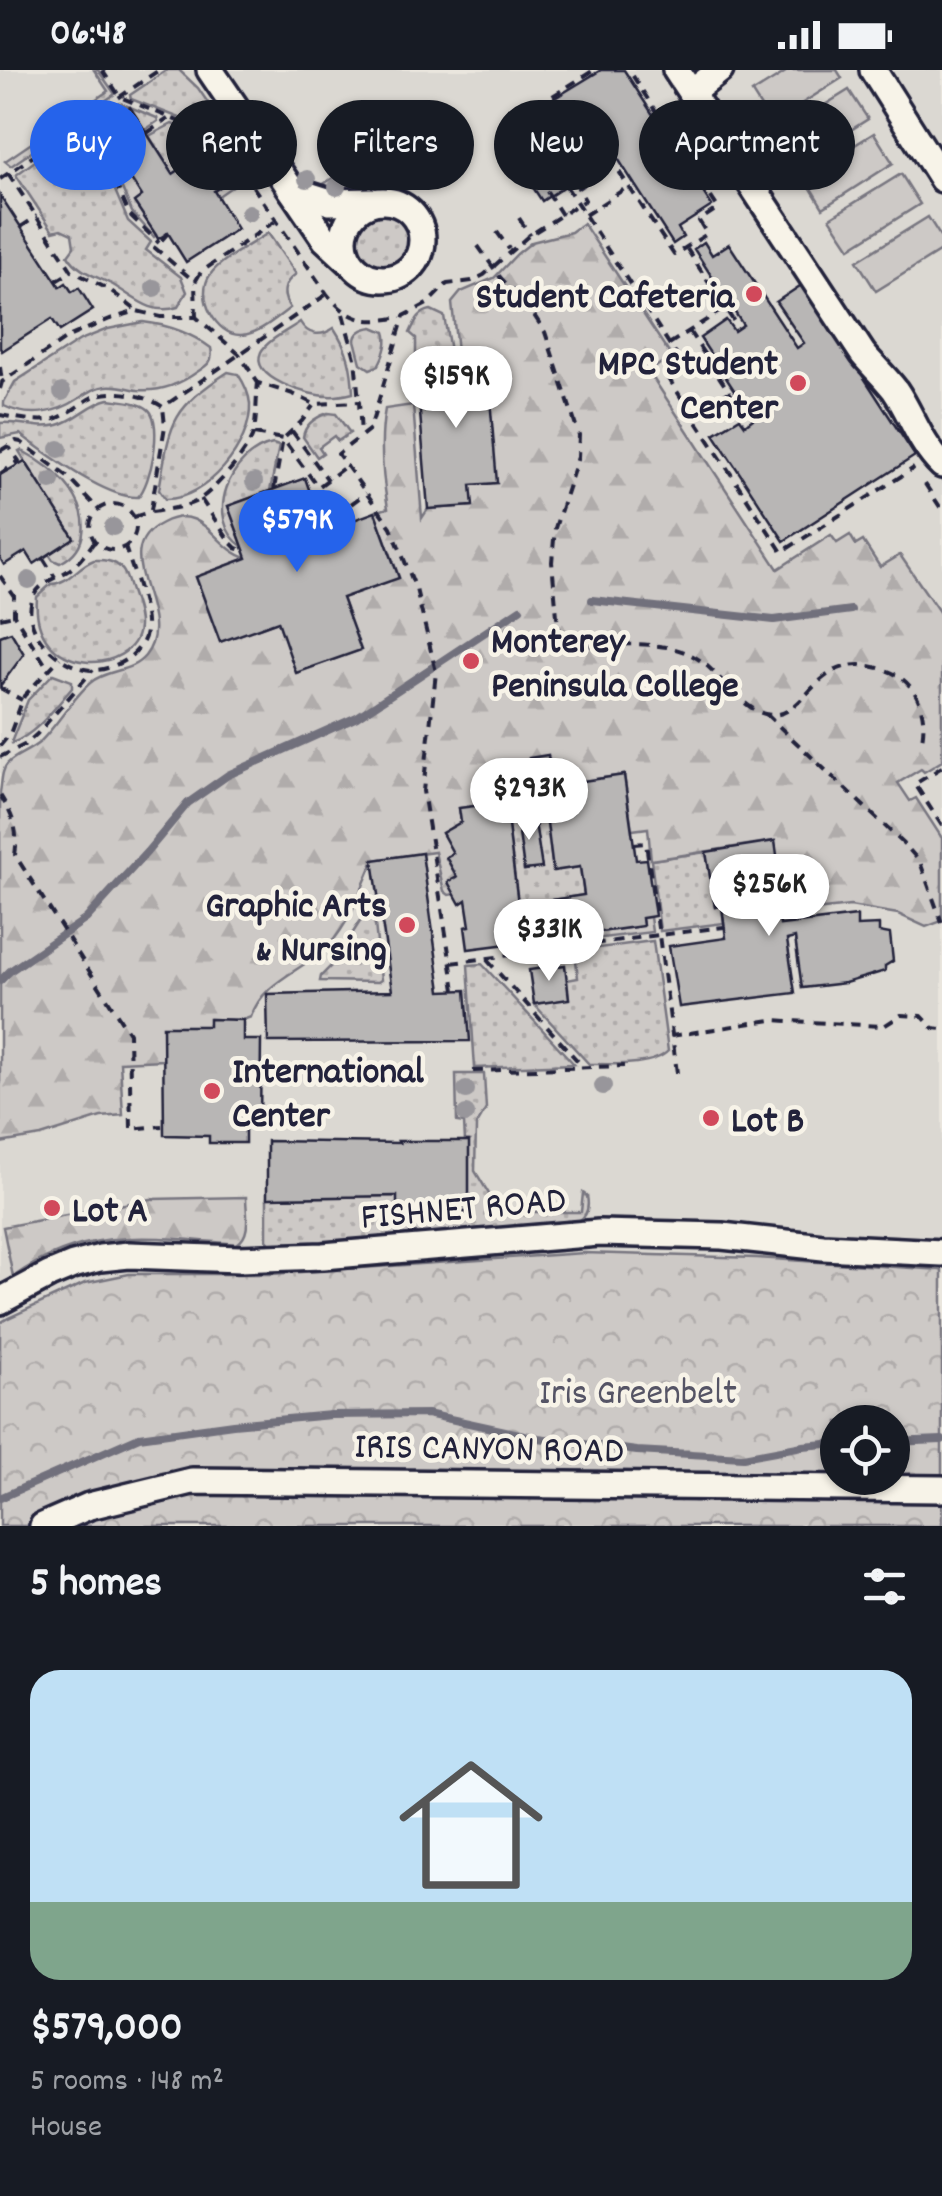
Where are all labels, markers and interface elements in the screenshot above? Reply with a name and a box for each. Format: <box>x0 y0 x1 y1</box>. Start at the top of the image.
text: 06:48 <box>50 8 127 63</box>
chip: Buy <box>30 100 146 190</box>
chip: Rent <box>166 100 297 190</box>
chip: Filters <box>317 100 474 190</box>
chip: New <box>494 100 619 190</box>
chip: Apartment <box>639 100 855 190</box>
place label: Student Cafeteria <box>476 272 735 327</box>
marker: Student Cafeteria <box>743 283 765 305</box>
place label: MPC Student Center <box>598 339 779 438</box>
pin: $159K <box>386 346 526 431</box>
text: $159K <box>422 355 490 401</box>
marker: MPC Student Center <box>787 372 809 394</box>
pin: $579K <box>227 490 367 575</box>
text: $579K <box>261 499 333 545</box>
place label: Monterey Peninsula College <box>491 617 739 716</box>
marker: Monterey Peninsula College <box>460 650 482 672</box>
pin: $293K <box>459 758 599 843</box>
text: $293K <box>492 767 566 813</box>
pin: $256K <box>699 854 839 939</box>
text: $256K <box>731 863 807 909</box>
place label: Graphic Arts & Nursing <box>205 881 387 980</box>
pin: $331K <box>479 899 619 984</box>
text: $331K <box>516 908 582 954</box>
marker: Graphic Arts & Nursing <box>396 914 418 936</box>
place label: International Center <box>232 1047 425 1146</box>
marker: International Center <box>201 1080 223 1102</box>
place label: Lot B <box>731 1096 804 1151</box>
marker: Lot B <box>700 1107 722 1129</box>
street label: FISHNET ROAD <box>359 1175 568 1248</box>
place label: Lot A <box>72 1186 148 1241</box>
marker: Lot A <box>41 1197 63 1219</box>
park label: Iris Greenbelt <box>539 1368 737 1423</box>
map controls <box>820 1405 910 1495</box>
button: locate <box>820 1405 910 1495</box>
street label: IRIS CANYON ROAD <box>354 1422 624 1481</box>
text: 5 homes <box>30 1556 162 1616</box>
icon: filters <box>857 1559 912 1614</box>
icon: home <box>381 1735 561 1915</box>
text: $579,000 <box>30 2000 183 2060</box>
text: 5 rooms · 148 m² <box>30 2060 224 2106</box>
text: House <box>30 2106 102 2152</box>

